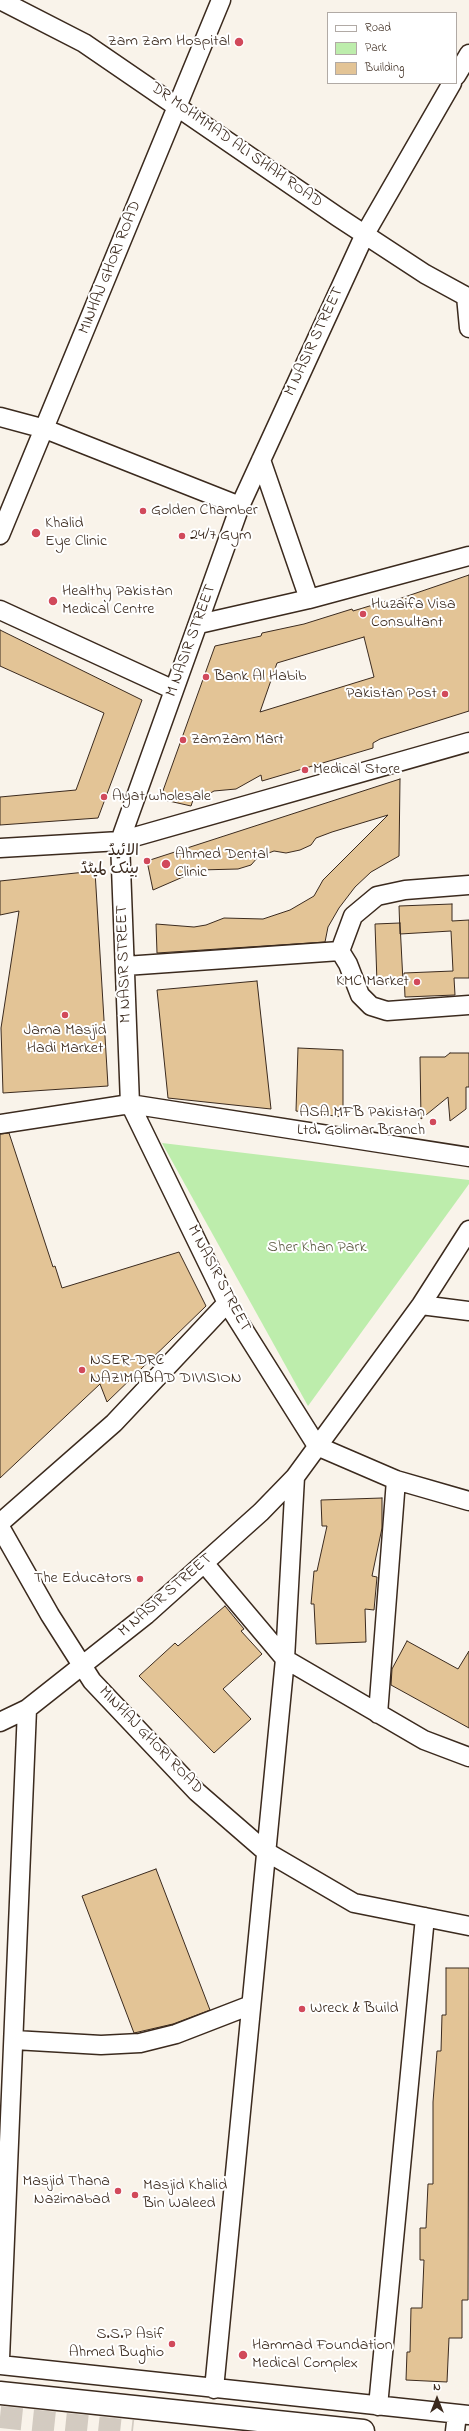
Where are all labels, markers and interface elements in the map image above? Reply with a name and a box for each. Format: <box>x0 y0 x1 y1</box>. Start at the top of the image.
legend <box>327 12 457 84</box>
text: Road <box>365 19 391 37</box>
place label: Zam Zam Hospital <box>108 32 230 52</box>
marker: Zam Zam Hospital <box>233 36 245 48</box>
text: Park <box>365 39 387 57</box>
text: Building <box>365 59 404 77</box>
street label: DR MOHMMAD ALI SHAH ROAD <box>146 79 326 213</box>
street label: MINHAJ GHORI ROAD <box>76 199 146 337</box>
street label: M NASIR STREET <box>281 284 349 400</box>
place label: Golden Chamber <box>151 501 258 521</box>
marker: Golden Chamber <box>138 506 148 516</box>
place label: Khalid Eye Clinic <box>45 514 107 552</box>
place label: 24/7 Gym <box>190 526 251 546</box>
marker: Khalid Eye Clinic <box>30 527 42 539</box>
marker: 24/7 Gym <box>177 531 187 541</box>
place label: Healthy Pakistan Medical Centre <box>62 582 173 620</box>
street label: M NASIR STREET <box>163 582 221 700</box>
marker: Healthy Pakistan Medical Centre <box>47 595 59 607</box>
place label: Huzaifa Visa Consultant <box>371 595 456 633</box>
marker: Huzaifa Visa Consultant <box>358 609 368 619</box>
place label: Bank Al Habib <box>214 667 307 687</box>
marker: Bank Al Habib <box>201 672 211 682</box>
place label: Pakistan Post <box>346 684 437 704</box>
marker: Pakistan Post <box>440 689 450 699</box>
place label: ZamZam Mart <box>191 730 284 750</box>
marker: ZamZam Mart <box>178 735 188 745</box>
place label: Medical Store <box>313 760 400 780</box>
marker: Medical Store <box>300 765 310 775</box>
place label: Ayat wholesale <box>112 787 211 807</box>
marker: Ayat wholesale <box>99 792 109 802</box>
place label: الائیڈ بینک لمیٹڈ <box>80 842 139 880</box>
place label: Ahmed Dental Clinic <box>175 845 269 883</box>
marker: الائیڈ بینک لمیٹڈ <box>142 856 152 866</box>
marker: Ahmed Dental Clinic <box>160 858 172 870</box>
street label: M NASIR STREET <box>113 905 137 1023</box>
place label: KMC Market <box>336 972 409 992</box>
marker: KMC Market <box>412 977 422 987</box>
marker: Jama Masjid Hadi Market <box>60 1010 70 1020</box>
place label: Jama Masjid Hadi Market <box>23 1021 107 1059</box>
place label: ASA MFB Pakistan Ltd. Golimar Branch <box>297 1103 425 1141</box>
marker: ASA MFB Pakistan Ltd. Golimar Branch <box>428 1117 438 1127</box>
street label: M NASIR STREET <box>182 1222 254 1336</box>
park label: Sher Khan Park <box>268 1238 366 1258</box>
place label: NSER-DRC NAZIMABAD DIVISION <box>90 1351 242 1389</box>
marker: NSER-DRC NAZIMABAD DIVISION <box>77 1365 87 1375</box>
street label: M NASIR STREET <box>115 1550 217 1642</box>
place label: The Educators <box>34 1569 132 1589</box>
marker: The Educators <box>135 1574 145 1584</box>
street label: MINHAJ GHORI ROAD <box>94 1683 206 1799</box>
place label: Wreck & Build <box>310 1999 398 2019</box>
marker: Wreck & Build <box>297 2004 307 2014</box>
place label: Masjid Thana Nazimabad <box>22 2172 110 2210</box>
place label: Masjid Khalid Bin Waleed <box>143 2176 227 2214</box>
marker: Masjid Thana Nazimabad <box>113 2186 123 2196</box>
marker: Masjid Khalid Bin Waleed <box>130 2190 140 2200</box>
place label: S.S.P Asif Ahmed Bughio <box>69 2325 164 2363</box>
place label: Hammad Foundation Medical Complex <box>252 2336 393 2374</box>
marker: S.S.P Asif Ahmed Bughio <box>167 2339 177 2349</box>
marker: Hammad Foundation Medical Complex <box>237 2349 249 2361</box>
north arrow <box>417 2379 457 2419</box>
text: N <box>433 2379 441 2395</box>

